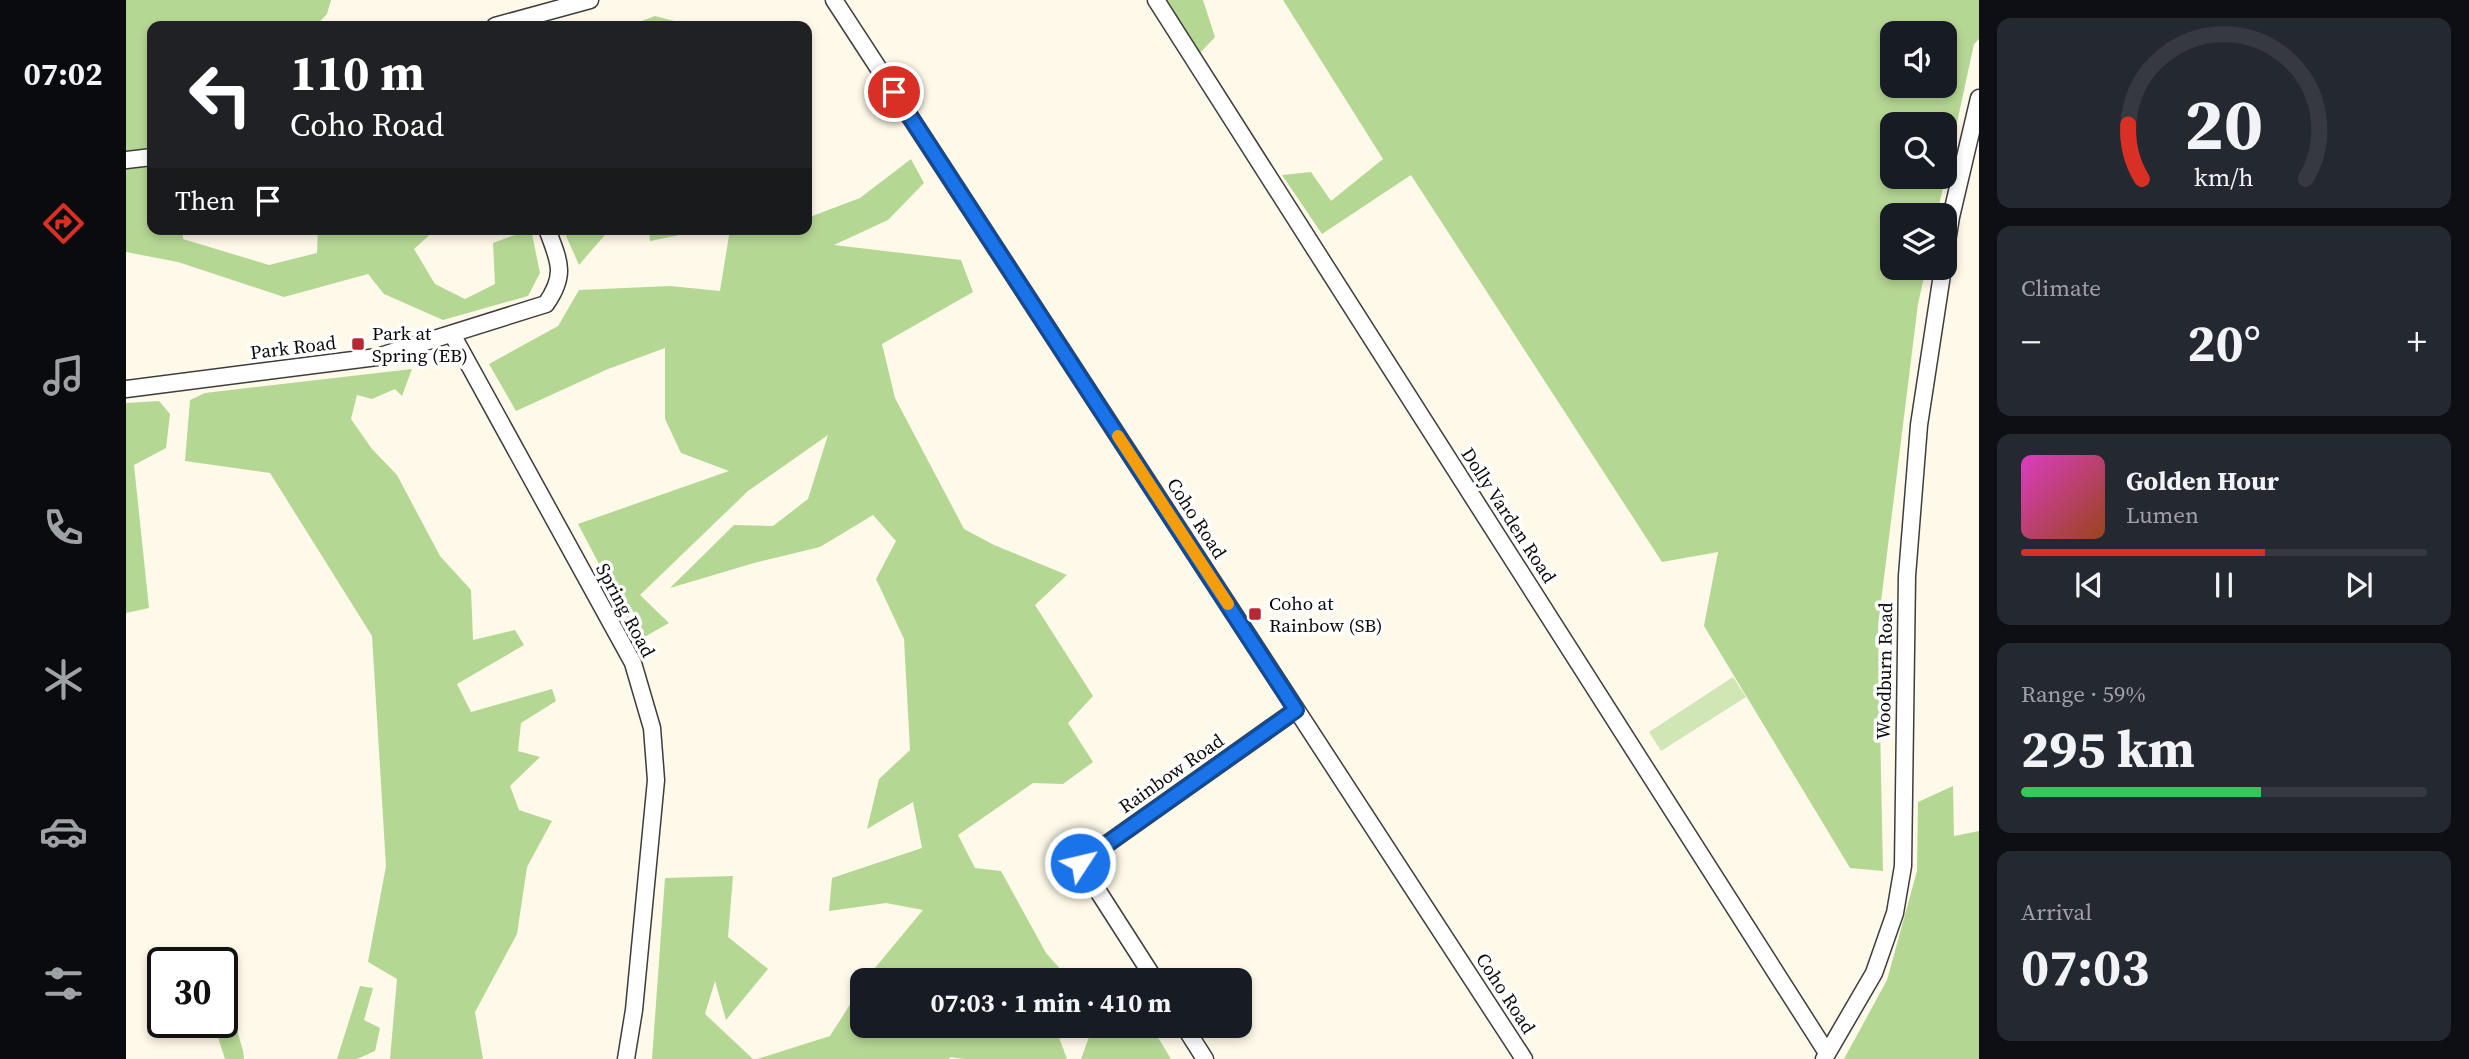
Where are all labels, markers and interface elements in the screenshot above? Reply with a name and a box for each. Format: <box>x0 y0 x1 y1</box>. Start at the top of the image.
map controls <box>1880 21 1957 280</box>
button: sound <box>1880 21 1957 98</box>
text: 110 m <box>290 39 425 106</box>
icon: left <box>175 49 266 140</box>
text: 07:02 <box>24 52 102 96</box>
pin <box>864 62 924 122</box>
icon: arrive <box>875 73 913 111</box>
text: 20 <box>2185 74 2263 173</box>
text: Coho Road <box>290 103 444 147</box>
button: search <box>1880 112 1957 189</box>
text: km/h <box>2194 160 2254 194</box>
icon: arrive <box>249 182 287 220</box>
text: Then <box>175 183 235 219</box>
icon: directions <box>39 199 88 248</box>
button: layers <box>1880 203 1957 280</box>
text: Climate <box>2021 272 2101 304</box>
text: 20° <box>2187 307 2261 378</box>
text: − <box>2021 316 2041 368</box>
text: + <box>2407 316 2427 368</box>
place label: Park at Spring (EB) <box>372 320 468 368</box>
street label: Park Road <box>248 329 338 365</box>
marker: Park at Spring (EB) <box>350 336 366 352</box>
icon: music <box>39 351 88 400</box>
street label: Dolly Varden Road <box>1455 442 1563 588</box>
text: Golden Hour <box>2126 463 2279 499</box>
street label: Coho Road <box>1161 473 1233 564</box>
text: Lumen <box>2126 499 2199 531</box>
icon: phone <box>39 503 88 552</box>
street label: Spring Road <box>590 558 662 662</box>
icon: previous <box>2070 566 2108 604</box>
icon: pause <box>2205 566 2243 604</box>
icon: next <box>2340 566 2378 604</box>
place label: Coho at Rainbow (SB) <box>1269 590 1382 638</box>
street label: Woodburn Road <box>1870 602 1898 740</box>
marker: Coho at Rainbow (SB) <box>1247 606 1263 622</box>
icon: climate <box>39 655 88 704</box>
text: Range · 59% <box>2021 678 2146 710</box>
text: 295 km <box>2021 713 2195 784</box>
street label: Rainbow Road <box>1113 727 1229 819</box>
icon: car <box>39 807 88 856</box>
position arrow <box>1043 826 1117 900</box>
text: Arrival <box>2021 896 2092 928</box>
text: 07:03 <box>2021 931 2149 1002</box>
speed limit sign: 30 <box>147 947 238 1038</box>
street label: Coho Road <box>1470 948 1542 1039</box>
icon: filters <box>39 959 88 1008</box>
text: 07:03 · 1 min · 410 m <box>931 985 1171 1021</box>

